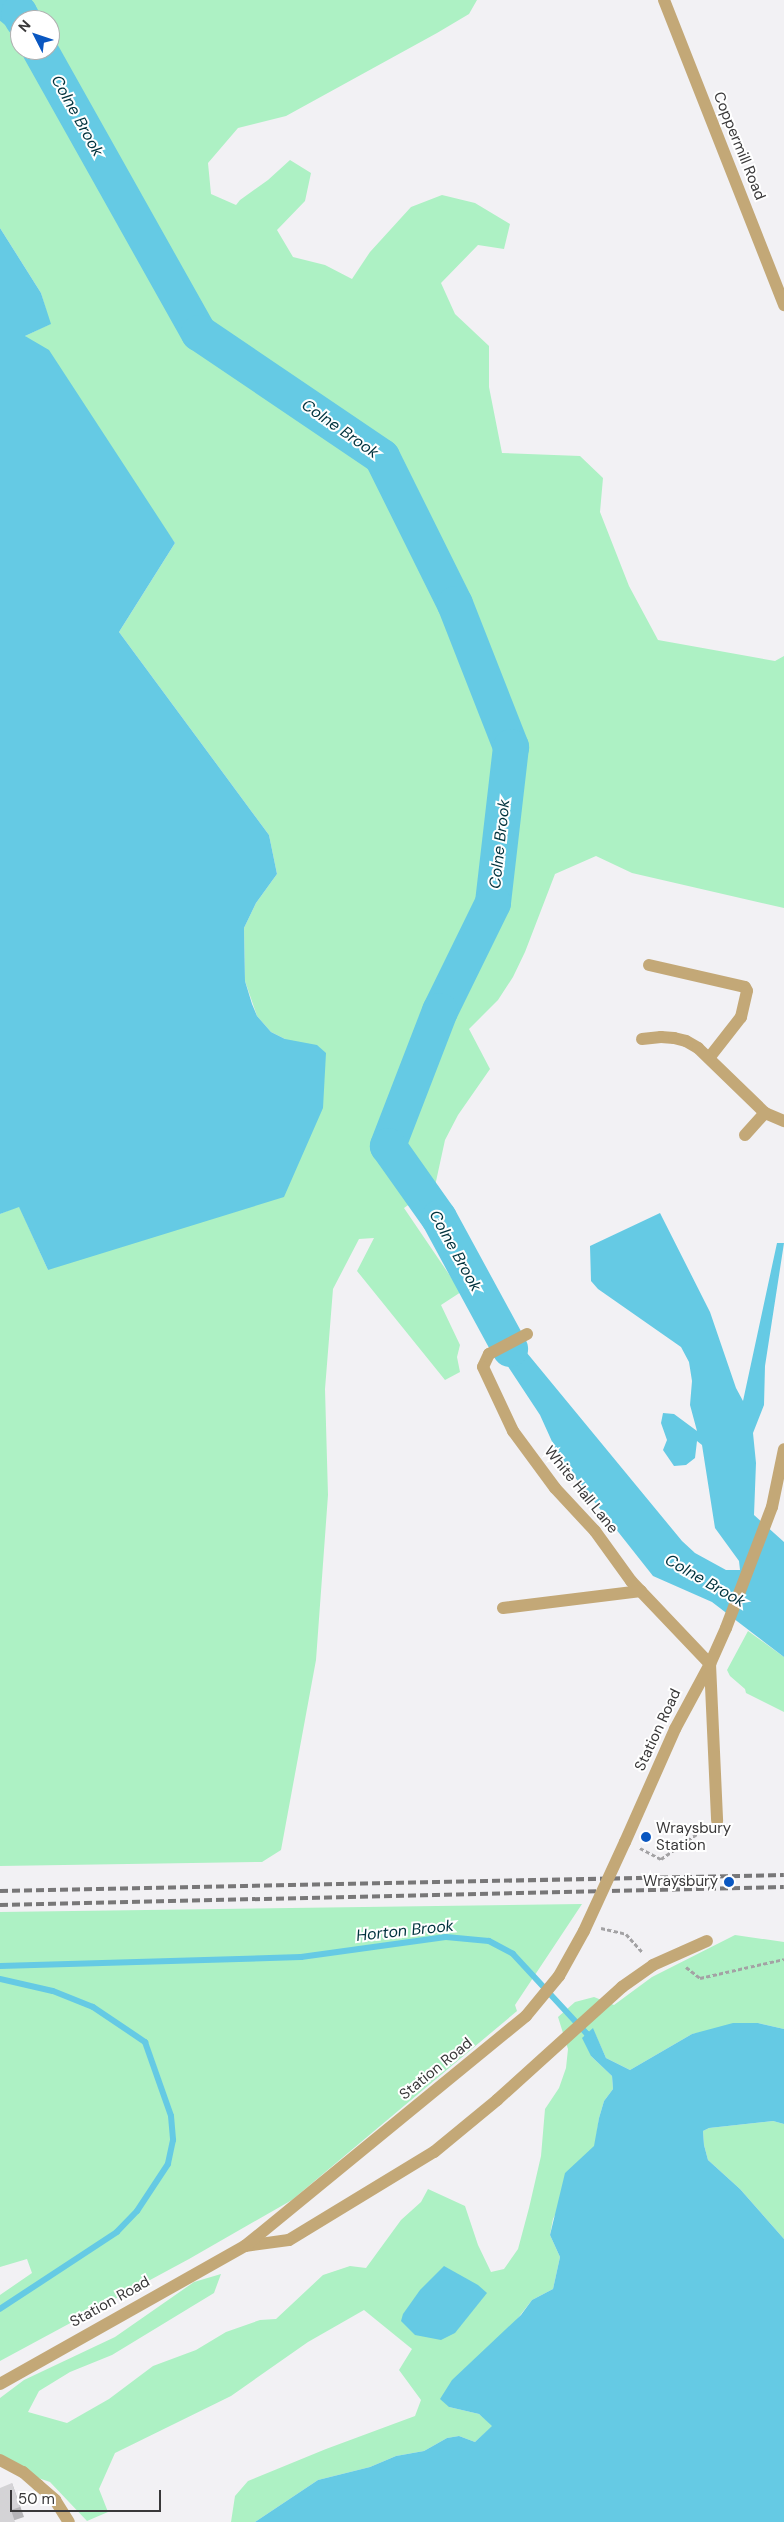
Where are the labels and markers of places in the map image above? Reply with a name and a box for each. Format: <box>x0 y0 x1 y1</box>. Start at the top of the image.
place label: Wraysbury Station <box>656 1819 731 1854</box>
marker: Wraysbury Station <box>640 1831 652 1843</box>
place label: Wraysbury <box>643 1873 718 1891</box>
marker: Wraysbury <box>722 1875 736 1889</box>

